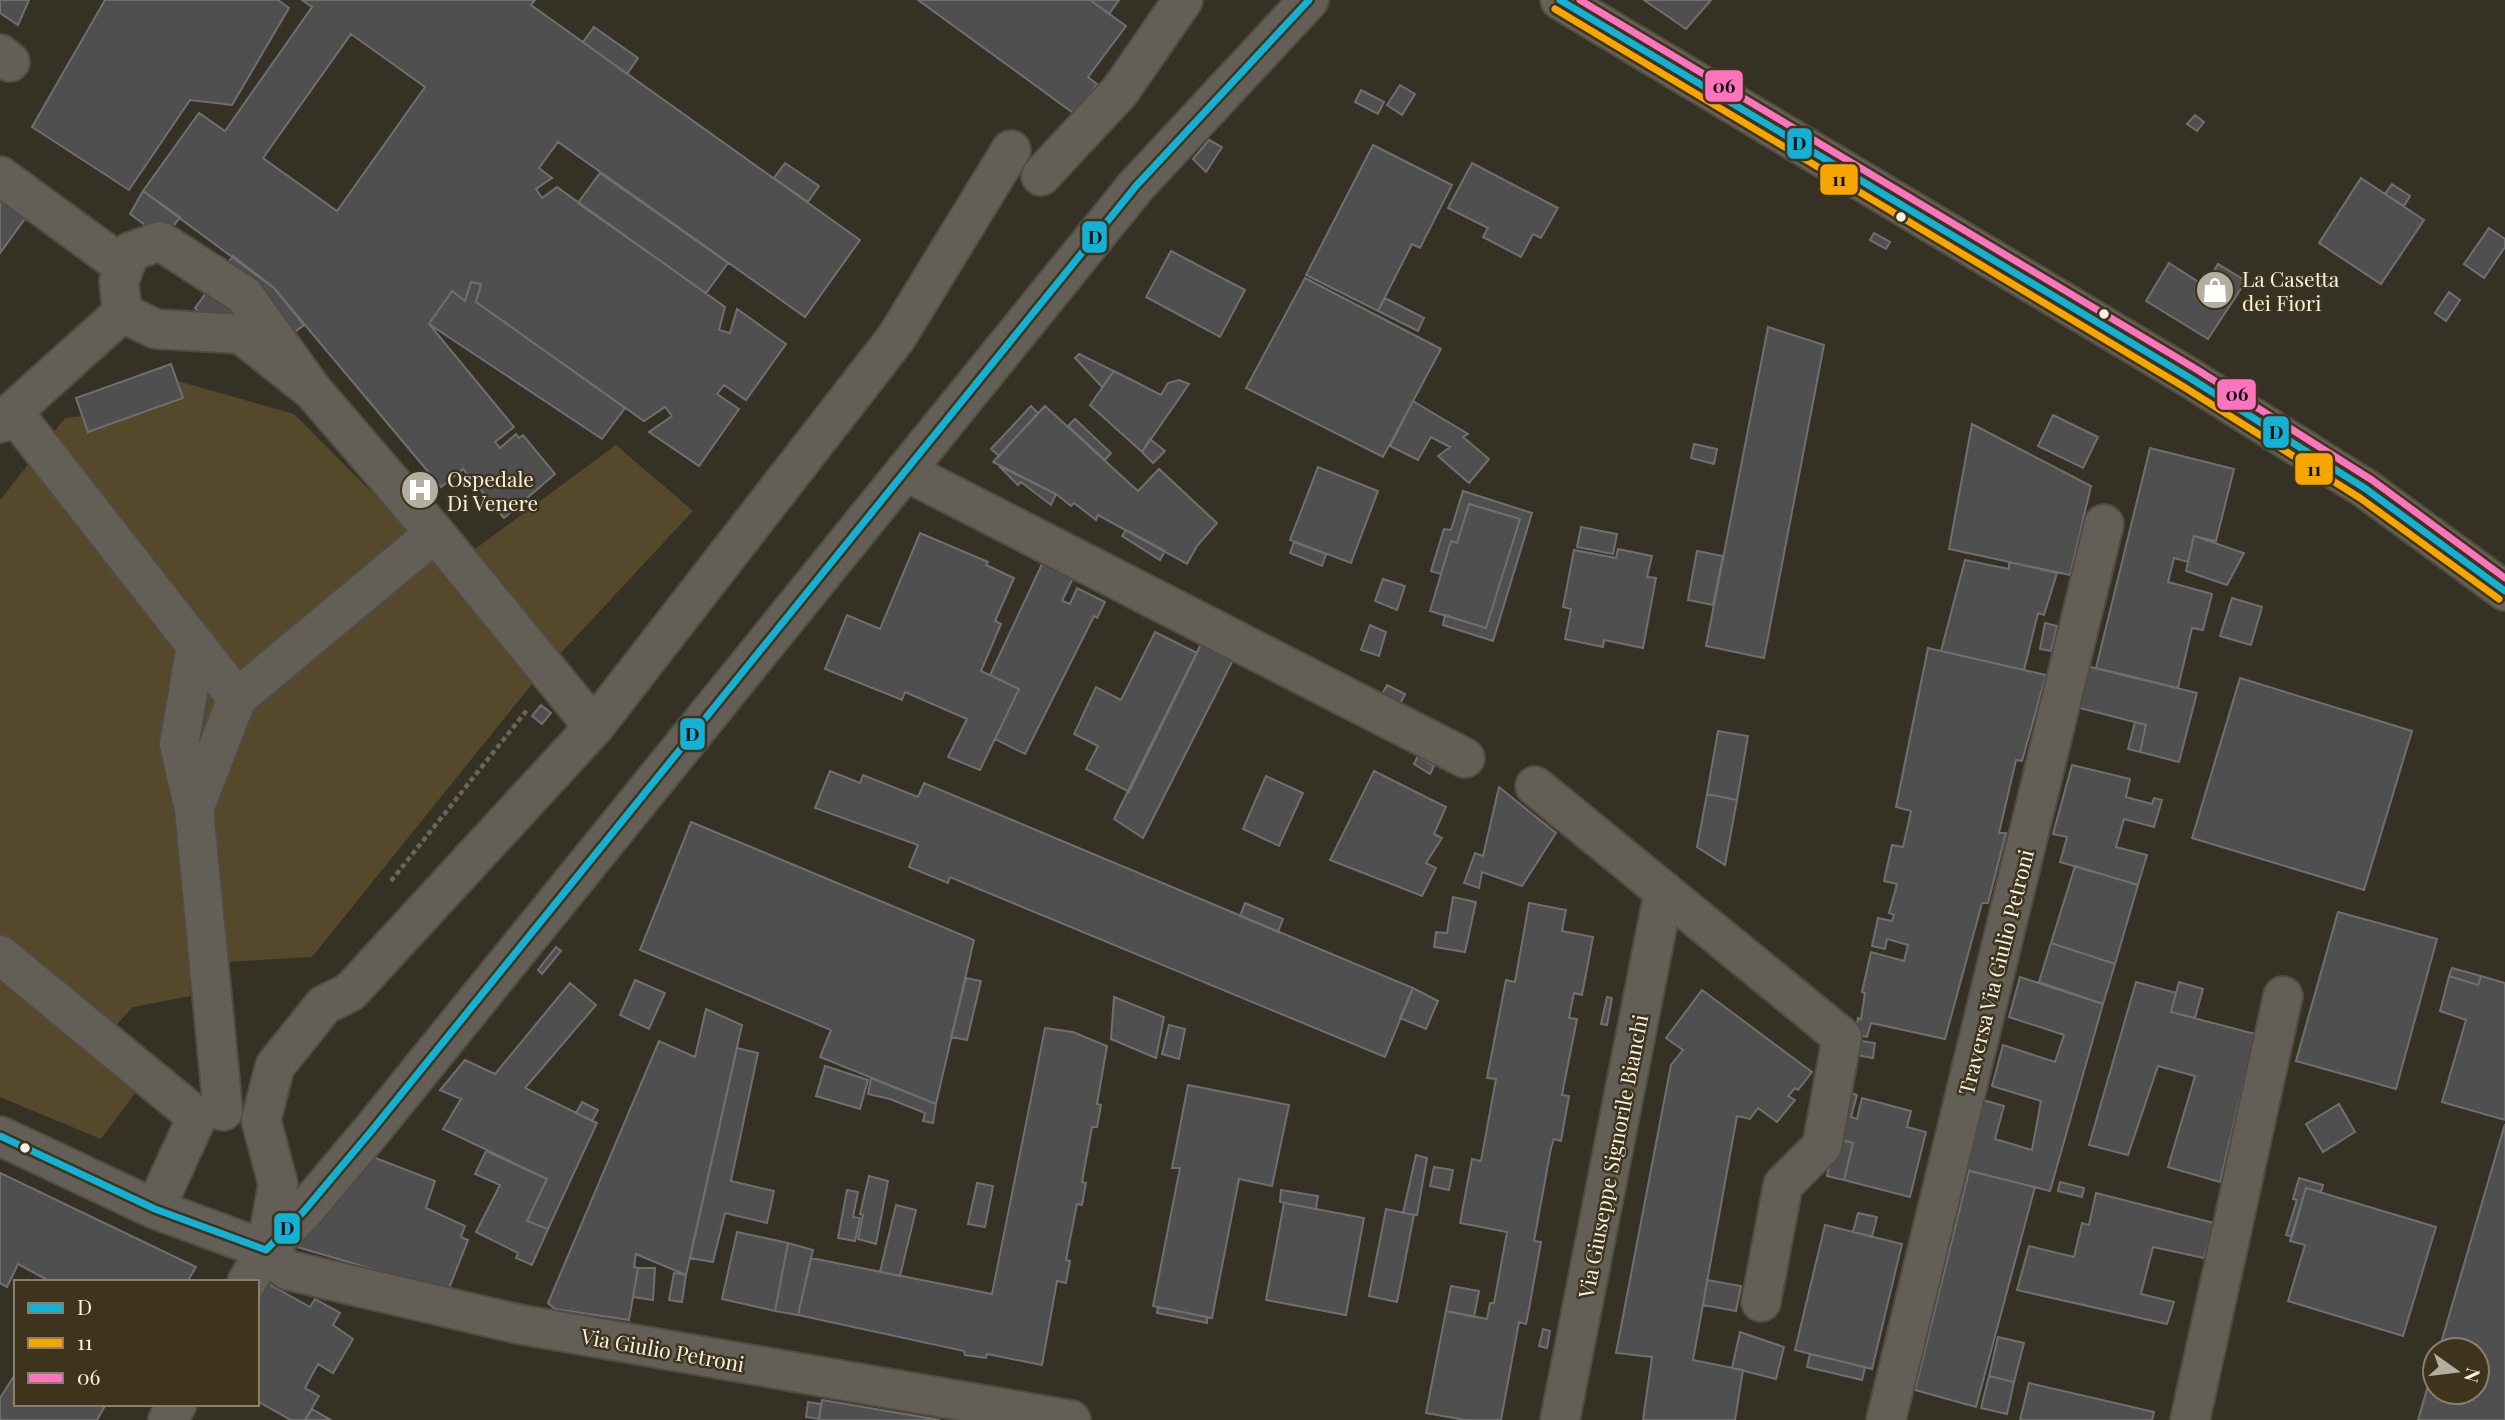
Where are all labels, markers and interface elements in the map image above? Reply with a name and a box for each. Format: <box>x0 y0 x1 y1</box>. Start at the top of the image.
line badge: 06 <box>1704 69 1744 103</box>
text: 06 <box>1713 72 1736 98</box>
line badge: D <box>1786 127 1813 160</box>
text: D <box>1792 129 1806 155</box>
line badge: 11 <box>1819 163 1859 196</box>
text: 11 <box>1832 165 1846 191</box>
unlabelled marker <box>1894 210 1908 224</box>
line badge: D <box>1081 220 1108 254</box>
text: D <box>1088 223 1102 249</box>
place label: La Casetta dei Fiori <box>2242 264 2340 316</box>
shop icon: La Casetta dei Fiori <box>2194 269 2236 311</box>
unlabelled marker <box>2097 307 2111 321</box>
line badge: 06 <box>2216 378 2257 411</box>
text: 06 <box>2226 380 2249 406</box>
line badge: D <box>2262 415 2290 449</box>
text: D <box>2269 418 2283 444</box>
line badge: 11 <box>2294 452 2334 486</box>
text: 11 <box>2307 455 2321 481</box>
place label: Ospedale Di Venere <box>447 464 538 516</box>
hospital icon: Ospedale Di Venere <box>399 469 441 511</box>
line badge: D <box>679 717 706 751</box>
text: D <box>685 720 699 746</box>
street label: Traversa Via Giulio Petroni <box>1951 846 2039 1098</box>
street label: Via Giuseppe Signorile Bianchi <box>1571 1012 1653 1301</box>
unlabelled marker <box>18 1141 32 1155</box>
line badge: D <box>273 1212 301 1245</box>
text: D <box>280 1214 294 1240</box>
legend <box>14 1280 259 1406</box>
text: D <box>77 1292 92 1320</box>
street label: Via Giulio Petroni <box>578 1321 747 1377</box>
text: 11 <box>77 1327 93 1355</box>
north arrow <box>2421 1336 2491 1406</box>
text: 06 <box>77 1362 101 1390</box>
text: N <box>2459 1366 2488 1385</box>

